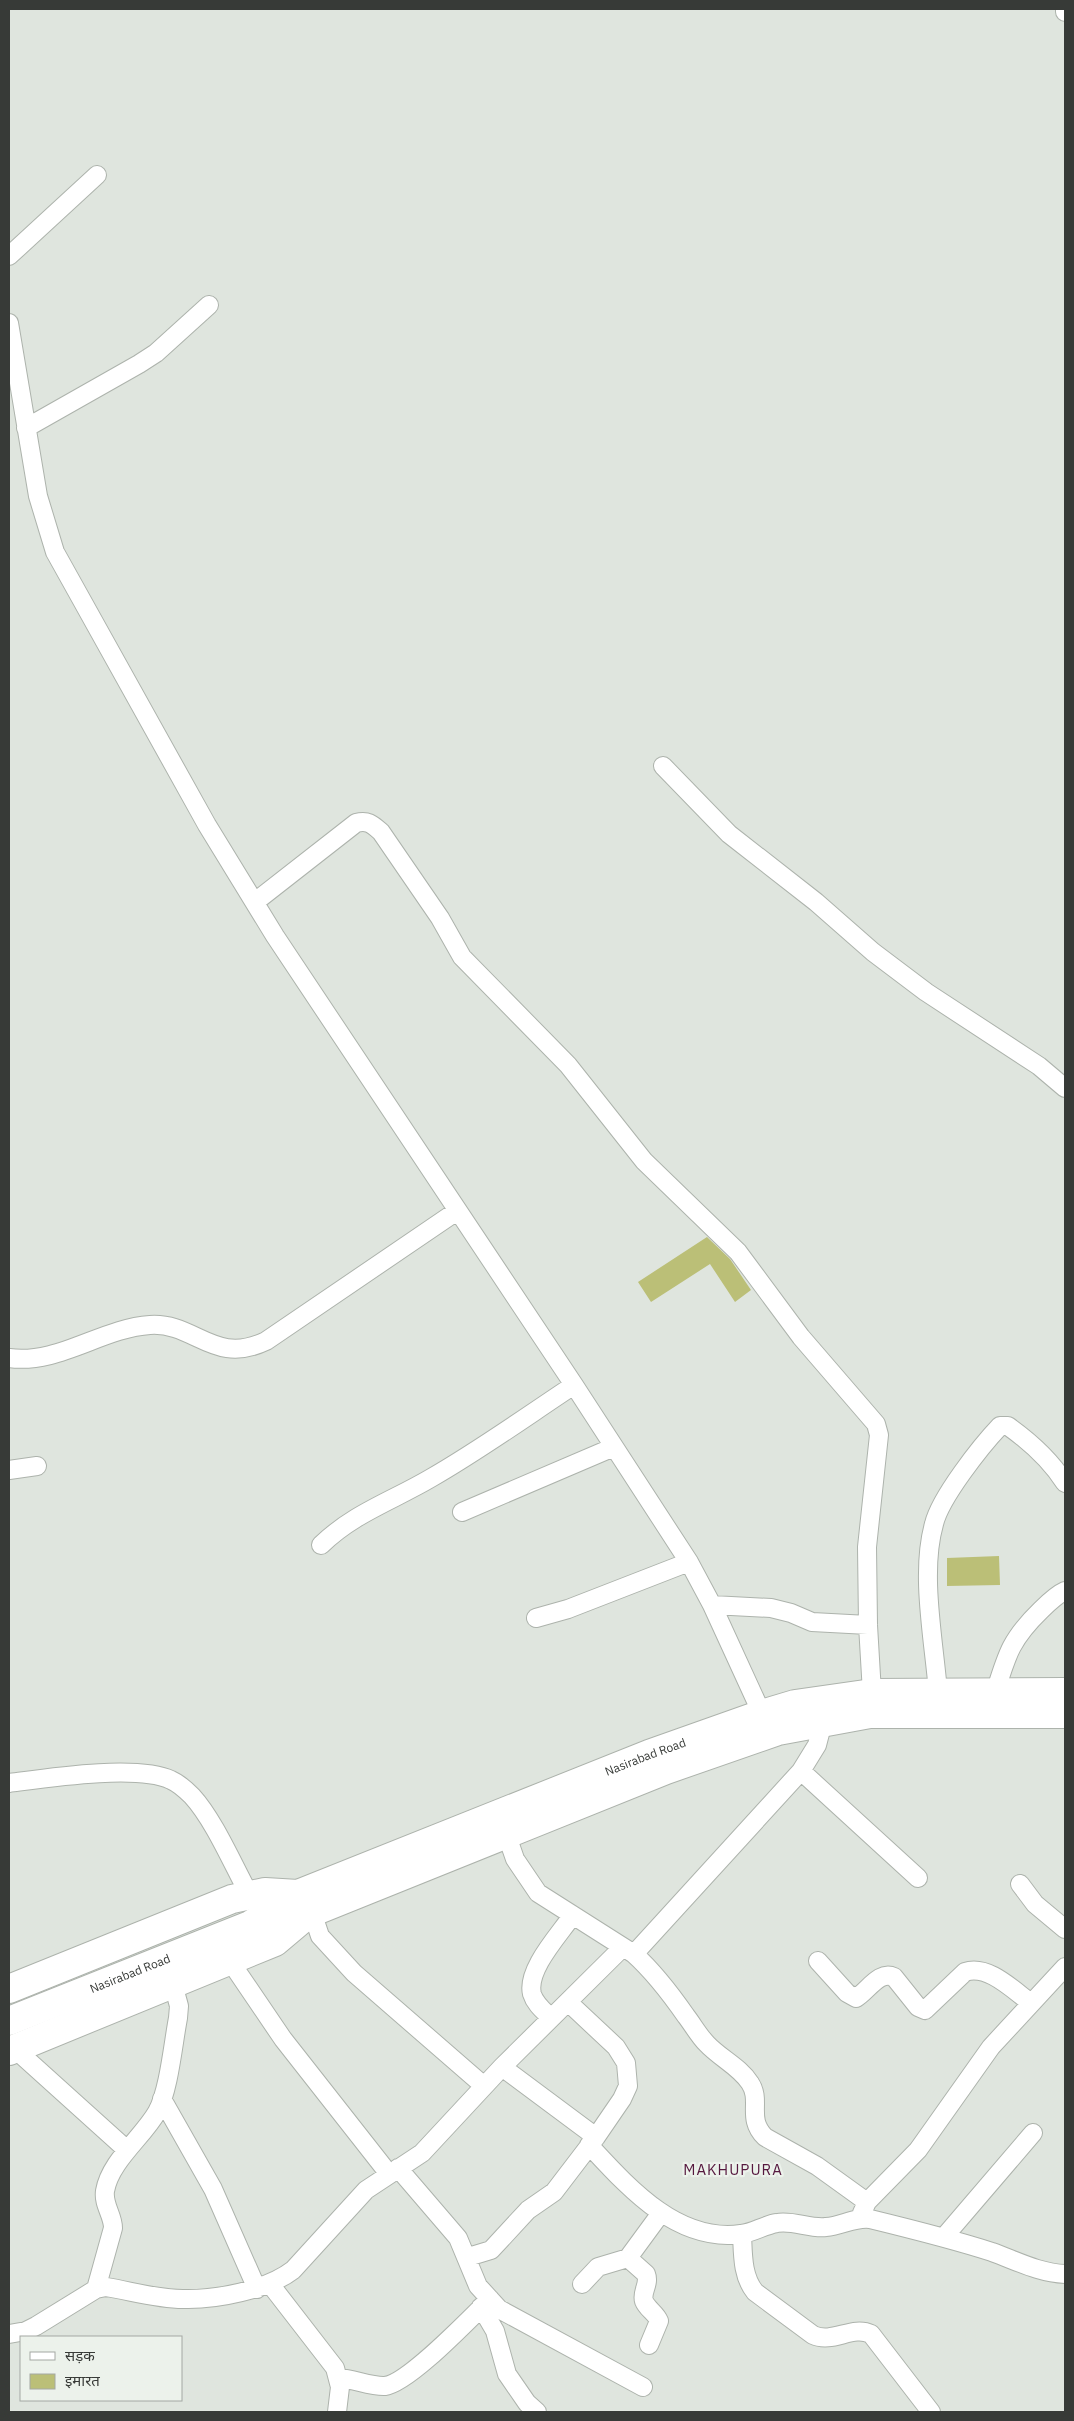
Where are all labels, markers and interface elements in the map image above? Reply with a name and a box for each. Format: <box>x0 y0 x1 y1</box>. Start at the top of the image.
street label: Nasirabad Road <box>602 1734 688 1778</box>
street label: Nasirabad Road <box>87 1950 172 1996</box>
district label: MAKHUPURA <box>683 2160 783 2179</box>
legend <box>20 2336 182 2401</box>
text: सड़क <box>65 2346 95 2365</box>
text: इमारत <box>65 2371 100 2390</box>

